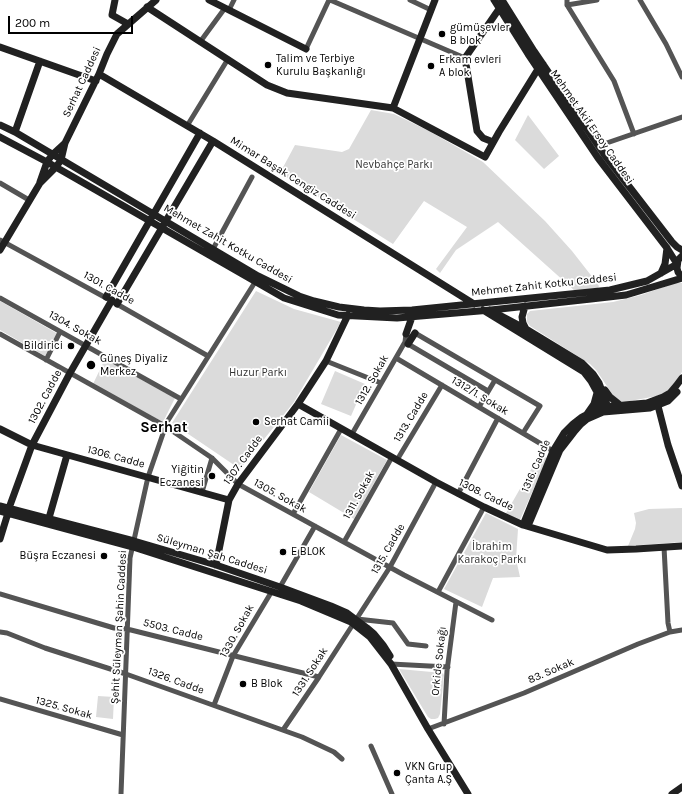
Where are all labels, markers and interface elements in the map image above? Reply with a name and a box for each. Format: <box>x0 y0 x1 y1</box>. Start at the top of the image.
scale bar <box>10 8 135 34</box>
text: 200 m <box>15 16 50 30</box>
place label: gümüşevler B blok <box>450 21 509 47</box>
marker: gümüşevler B blok <box>437 29 447 39</box>
street label: Serhat Caddesi <box>60 45 104 119</box>
place label: Talim ve Terbiye Kurulu Başkanlığı <box>276 52 366 78</box>
place label: Erkam evleri A blok <box>439 53 501 79</box>
marker: Talim ve Terbiye Kurulu Başkanlığı <box>263 60 273 70</box>
marker: Erkam evleri A blok <box>426 61 436 71</box>
street label: Mehmet Akif Ersoy Caddesi <box>547 67 637 187</box>
street label: Mimar Başak Cengiz Caddesi <box>228 134 358 222</box>
park label: Nevbahçe Parkı <box>355 158 433 172</box>
street label: Mehmet Zahit Kotku Caddesi <box>161 202 295 286</box>
street label: 1301. Cadde <box>81 269 137 307</box>
street label: Mehmet Zahit Kotku Caddesi <box>471 271 617 299</box>
street label: 1304. Sokak <box>46 308 104 348</box>
place label: Bildirici <box>24 339 63 353</box>
marker: Bildirici <box>66 341 76 351</box>
place label: Güneş Diyaliz Merkez <box>100 352 168 378</box>
street label: 1312. Sokak <box>352 353 392 407</box>
marker: Güneş Diyaliz Merkez <box>85 359 97 371</box>
park label: Huzur Parkı <box>229 366 287 380</box>
street label: 1302. Cadde <box>25 368 65 426</box>
street label: 1312/1. Sokak <box>449 374 511 418</box>
street label: 1313. Cadde <box>391 389 431 445</box>
place label: Serhat Camii <box>264 415 329 429</box>
marker: Serhat Camii <box>251 417 261 427</box>
district label: Serhat <box>140 419 188 437</box>
street label: 1307. Cadde <box>221 433 265 487</box>
street label: 1316. Cadde <box>519 438 553 494</box>
street label: 1306. Cadde <box>86 443 146 471</box>
place label: Yiğitin Eczanesi <box>160 463 204 489</box>
street label: 1311. Sokak <box>340 469 378 521</box>
marker: Yiğitin Eczanesi <box>207 471 217 481</box>
street label: 1305. Sokak <box>251 476 309 516</box>
street label: 1308. Cadde <box>456 476 516 514</box>
street label: 1315. Cadde <box>368 521 408 577</box>
street label: Süleyman Şah Caddesi <box>155 531 269 577</box>
park label: İbrahim Karakoç Parkı <box>458 540 526 566</box>
place label: E BLOK <box>291 545 326 559</box>
marker: E BLOK <box>278 547 288 557</box>
place label: Büşra Eczanesi <box>20 549 96 563</box>
street label: Şehit Süleyman Şahin Caddesi <box>108 550 130 704</box>
marker: Büşra Eczanesi <box>99 551 109 561</box>
street label: 1330. Sokak <box>217 602 257 660</box>
street label: 5503. Cadde <box>142 616 204 644</box>
street label: Orkide Sokağı <box>429 626 449 696</box>
street label: 1331. Sokak <box>289 645 331 699</box>
street label: 83. Sokak <box>526 655 576 687</box>
street label: 1326. Cadde <box>146 665 206 697</box>
place label: B Blok <box>251 677 283 691</box>
marker: B Blok <box>238 679 248 689</box>
street label: 1325. Sokak <box>34 694 94 722</box>
place label: VKN Grup Çanta A.Ş <box>405 760 452 786</box>
marker: VKN Grup Çanta A.Ş <box>392 768 402 778</box>

